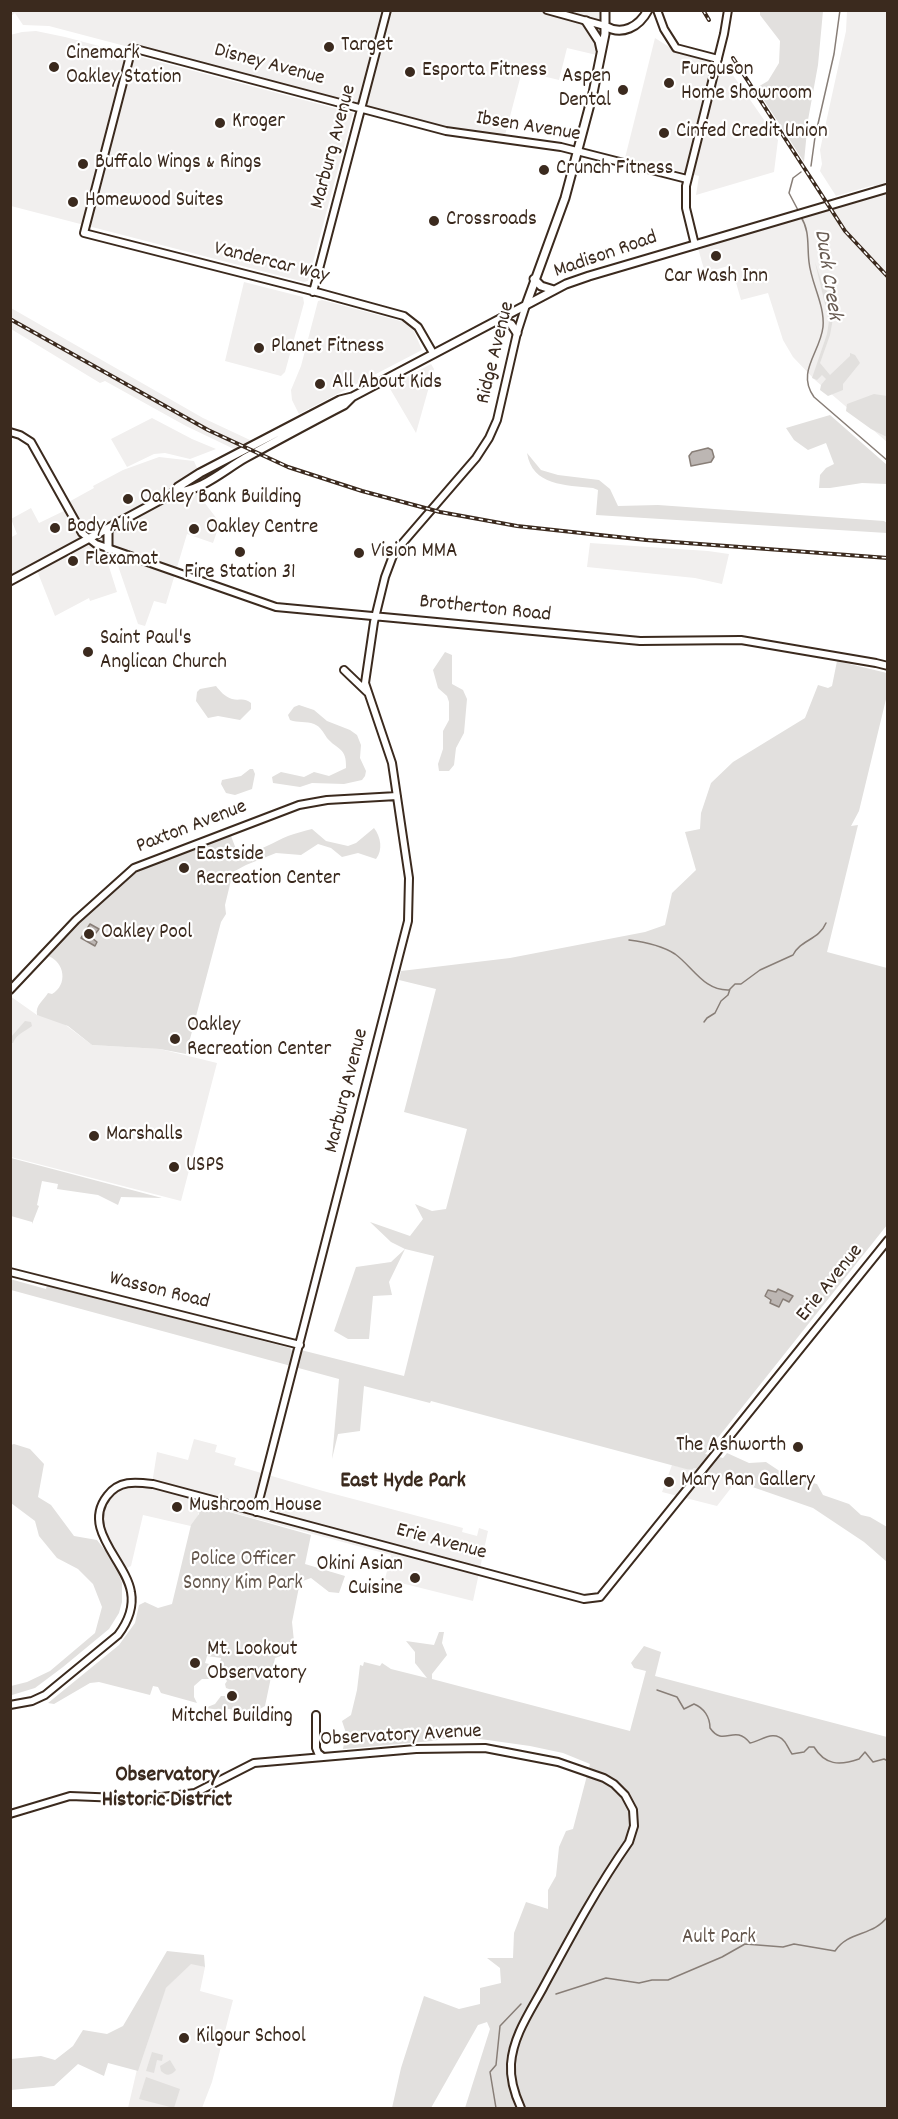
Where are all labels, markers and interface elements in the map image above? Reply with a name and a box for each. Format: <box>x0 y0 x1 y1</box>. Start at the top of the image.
place label: Target <box>341 34 393 60</box>
street label: Disney Avenue <box>211 39 327 93</box>
marker: Target <box>322 40 336 54</box>
place label: Cinemark Oakley Station <box>66 42 182 92</box>
place label: Furguson Home Showroom <box>681 58 812 108</box>
place label: Esporta Fitness <box>422 59 547 85</box>
marker: Cinemark Oakley Station <box>47 60 61 74</box>
marker: Esporta Fitness <box>403 65 417 79</box>
place label: Aspen Dental <box>559 65 611 115</box>
marker: Furguson Home Showroom <box>662 76 676 90</box>
street label: Marburg Avenue <box>306 82 364 212</box>
marker: Aspen Dental <box>616 83 630 97</box>
street label: Ibsen Avenue <box>474 107 582 149</box>
place label: Kroger <box>232 110 285 136</box>
marker: Kroger <box>213 116 227 130</box>
place label: Cinfed Credit Union <box>676 120 828 146</box>
marker: Cinfed Credit Union <box>657 126 671 140</box>
place label: Buffalo Wings & Rings <box>95 151 262 177</box>
marker: Buffalo Wings & Rings <box>76 157 90 171</box>
place label: Crunch Fitness <box>556 157 673 183</box>
marker: Crunch Fitness <box>537 163 551 177</box>
place label: Homewood Suites <box>85 189 224 215</box>
marker: Homewood Suites <box>66 195 80 209</box>
place label: Crossroads <box>446 208 537 234</box>
marker: Crossroads <box>427 214 441 228</box>
street label: Madison Road <box>551 227 661 285</box>
water label: Duck Creek <box>806 228 846 322</box>
street label: Vandercar Way <box>211 238 331 290</box>
marker: Car Wash Inn <box>709 249 723 263</box>
place label: Car Wash Inn <box>664 265 768 291</box>
street label: Ridge Avenue <box>472 299 522 407</box>
place label: Planet Fitness <box>271 335 384 361</box>
marker: Planet Fitness <box>252 341 266 355</box>
place label: All About Kids <box>332 371 442 397</box>
marker: All About Kids <box>313 377 327 391</box>
place label: Oakley Bank Building <box>140 486 301 512</box>
marker: Oakley Bank Building <box>121 492 135 506</box>
place label: Body Alive <box>67 515 148 541</box>
place label: Oakley Centre <box>206 516 318 542</box>
marker: Body Alive <box>48 521 62 535</box>
marker: Oakley Centre <box>187 522 201 536</box>
place label: Vision MMA <box>371 540 458 566</box>
marker: Fire Station 31 <box>233 545 247 559</box>
marker: Vision MMA <box>352 546 366 560</box>
place label: Flexamat <box>85 548 158 574</box>
marker: Flexamat <box>66 554 80 568</box>
place label: Fire Station 31 <box>184 561 296 587</box>
street label: Brotherton Road <box>418 591 552 629</box>
place label: Saint Paul's Anglican Church <box>100 627 227 677</box>
marker: Saint Paul's Anglican Church <box>81 645 95 659</box>
street label: Paxton Avenue <box>133 795 251 861</box>
place label: Eastside Recreation Center <box>196 843 340 893</box>
marker: Eastside Recreation Center <box>177 861 191 875</box>
place label: Oakley Pool <box>101 921 192 947</box>
marker: Oakley Pool <box>82 927 96 941</box>
place label: Oakley Recreation Center <box>187 1014 331 1064</box>
street label: Marburg Avenue <box>320 1026 376 1156</box>
marker: Oakley Recreation Center <box>168 1032 182 1046</box>
place label: Marshalls <box>106 1123 183 1149</box>
marker: Marshalls <box>87 1129 101 1143</box>
place label: USPS <box>186 1154 224 1180</box>
marker: USPS <box>167 1160 181 1174</box>
street label: Erie Avenue <box>792 1240 870 1328</box>
street label: Wasson Road <box>106 1267 212 1317</box>
place label: The Ashworth <box>676 1434 786 1460</box>
marker: The Ashworth <box>791 1440 805 1454</box>
place label: Mary Ran Gallery <box>681 1469 815 1495</box>
district label: East Hyde Park <box>340 1470 466 1496</box>
marker: Mary Ran Gallery <box>662 1475 676 1489</box>
place label: Mushroom House <box>189 1494 322 1520</box>
marker: Mushroom House <box>170 1500 184 1514</box>
street label: Erie Avenue <box>393 1519 489 1567</box>
park label: Police Officer Sonny Kim Park <box>183 1548 303 1598</box>
place label: Okini Asian Cuisine <box>316 1553 403 1603</box>
marker: Okini Asian Cuisine <box>408 1571 422 1585</box>
place label: Mt. Lookout Observatory <box>207 1638 306 1688</box>
marker: Mt. Lookout Observatory <box>188 1656 202 1670</box>
marker: Mitchel Building <box>225 1689 239 1703</box>
place label: Mitchel Building <box>171 1705 293 1731</box>
street label: Observatory Avenue <box>320 1720 482 1754</box>
district label: Observatory Historic District <box>102 1764 232 1816</box>
park label: Ault Park <box>682 1926 756 1952</box>
place label: Kilgour School <box>196 2025 306 2051</box>
marker: Kilgour School <box>177 2031 191 2045</box>

